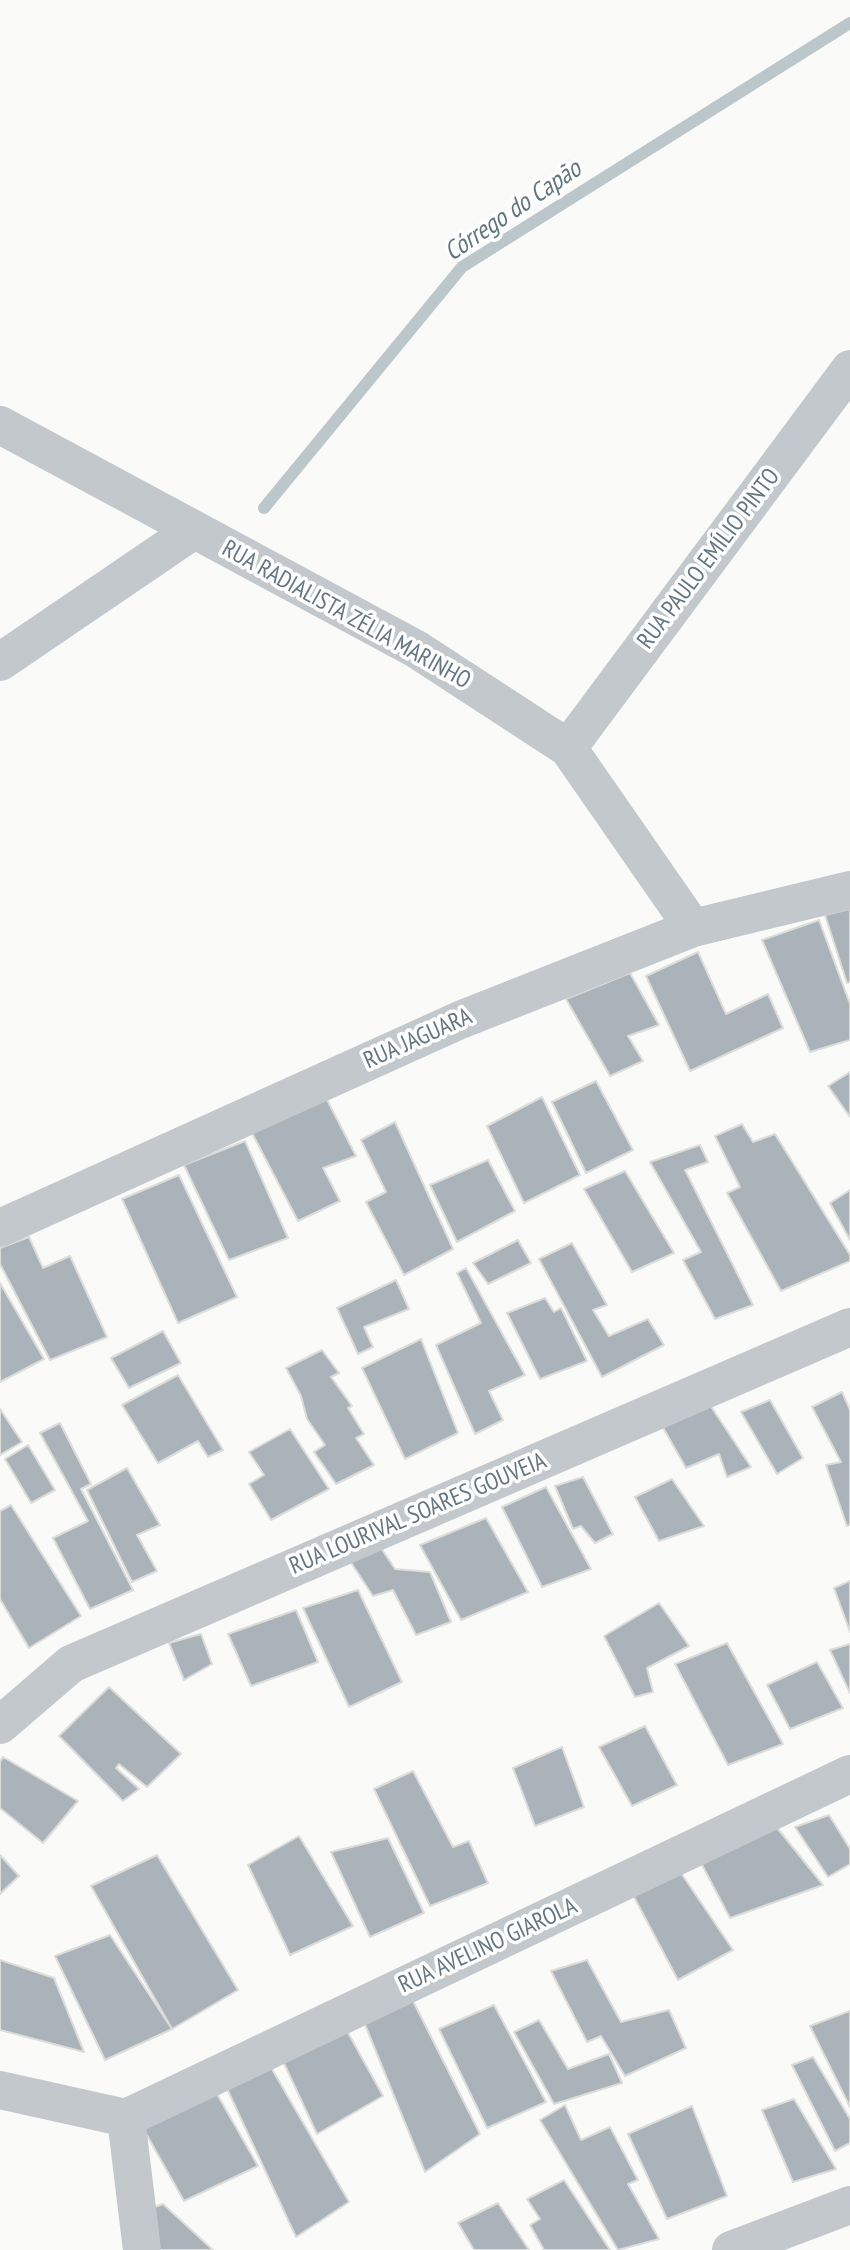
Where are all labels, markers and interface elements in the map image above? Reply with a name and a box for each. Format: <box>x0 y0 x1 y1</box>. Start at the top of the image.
water label: Córrego do Capão <box>439 154 587 268</box>
street label: RUA PAULO EMÍLIO PINTO <box>632 463 786 655</box>
street label: RUA RADIALISTA ZÉLIA MARINHO <box>217 535 475 695</box>
street label: RUA JAGUARA <box>360 1002 476 1076</box>
street label: RUA LOURIVAL SOARES GOUVEIA <box>285 1447 551 1581</box>
street label: RUA AVELINO GIAROLA <box>394 1892 582 2000</box>

